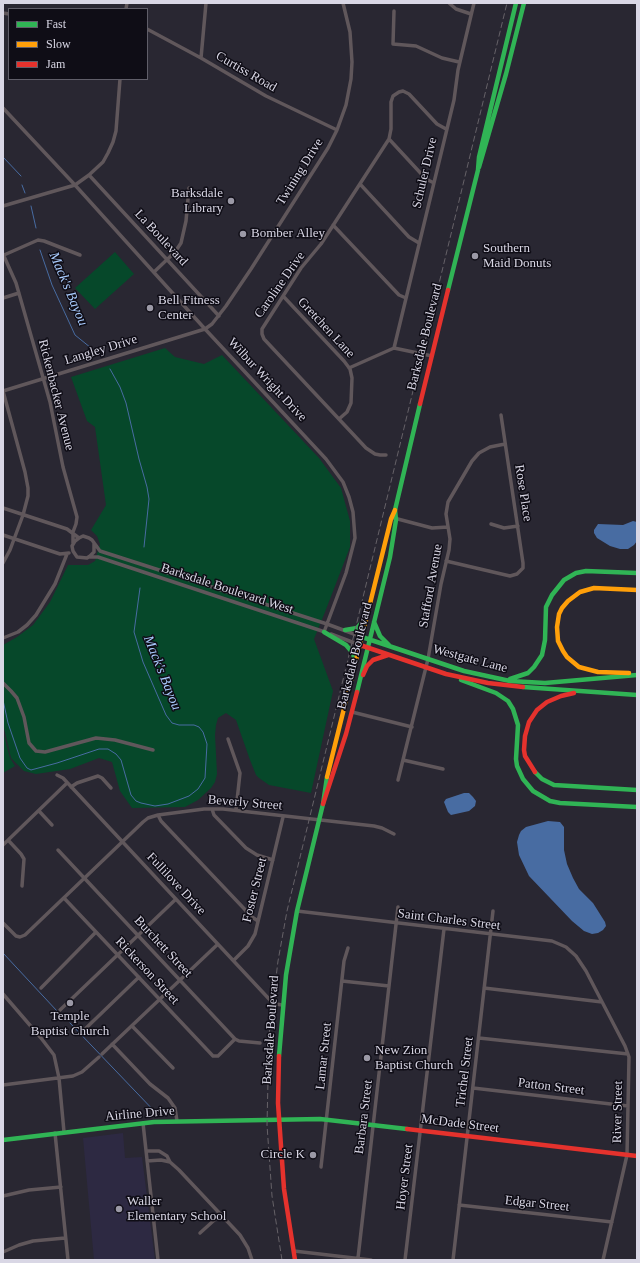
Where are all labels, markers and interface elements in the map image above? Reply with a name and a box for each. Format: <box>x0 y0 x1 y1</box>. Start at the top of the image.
legend <box>8 8 148 80</box>
text: Fast <box>46 17 66 31</box>
text: Slow <box>46 37 71 51</box>
street label: Curtiss Road <box>213 48 279 96</box>
text: Jam <box>46 57 65 71</box>
street label: Twining Drive <box>273 136 327 208</box>
street label: Schuler Drive <box>409 136 441 210</box>
place label: Barksdale Library <box>171 186 223 217</box>
marker: Barksdale Library <box>226 196 236 206</box>
street label: La Boulevard <box>131 207 191 269</box>
place label: Bomber Alley <box>251 226 325 242</box>
marker: Bomber Alley <box>238 229 248 239</box>
place label: Southern Maid Donuts <box>483 241 551 272</box>
water label: Mack's Bayou <box>45 249 91 329</box>
street label: Caroline Drive <box>251 249 309 321</box>
marker: Southern Maid Donuts <box>470 251 480 261</box>
street label: Barksdale Boulevard <box>404 282 446 392</box>
place label: Bell Fitness Center <box>158 293 220 324</box>
street label: Gretchen Lane <box>294 295 358 361</box>
marker: Bell Fitness Center <box>145 303 155 313</box>
street label: Langley Drive <box>63 332 139 368</box>
street label: Wilbur Wright Drive <box>224 335 310 425</box>
street label: Rickenbacker Avenue <box>35 338 77 452</box>
street label: Rose Place <box>511 463 535 523</box>
street label: Stafford Avenue <box>416 543 446 629</box>
street label: Barksdale Boulevard West <box>159 560 295 618</box>
street label: Barksdale Boulevard <box>334 601 376 711</box>
water label: Mack's Bayou <box>139 633 185 713</box>
street label: Westgate Lane <box>431 642 509 676</box>
street label: Beverly Street <box>207 792 283 814</box>
street label: Fullilove Drive <box>143 850 209 918</box>
street label: Foster Street <box>239 856 271 924</box>
street label: Saint Charles Street <box>397 906 501 934</box>
street label: Burchett Street <box>131 913 195 981</box>
street label: Rickerson Street <box>112 934 182 1008</box>
street label: Barksdale Boulevard <box>259 975 283 1085</box>
marker: Temple Baptist Church <box>65 998 75 1008</box>
place label: Temple Baptist Church <box>31 1009 109 1040</box>
street label: Lamar Street <box>313 1022 335 1090</box>
street label: Trichel Street <box>453 1036 477 1108</box>
place label: New Zion Baptist Church <box>375 1043 453 1074</box>
marker: New Zion Baptist Church <box>362 1053 372 1063</box>
street label: Patton Street <box>517 1075 585 1099</box>
street label: Barbara Street <box>352 1079 376 1155</box>
street label: River Street <box>610 1081 626 1143</box>
street label: Airline Drive <box>105 1103 175 1125</box>
street label: McDade Street <box>420 1111 500 1137</box>
street label: Hoyer Street <box>393 1143 417 1211</box>
place label: Circle K <box>261 1147 305 1163</box>
marker: Circle K <box>308 1150 318 1160</box>
street label: Edgar Street <box>504 1193 570 1215</box>
place label: Waller Elementary School <box>127 1194 226 1225</box>
marker: Waller Elementary School <box>114 1204 124 1214</box>

